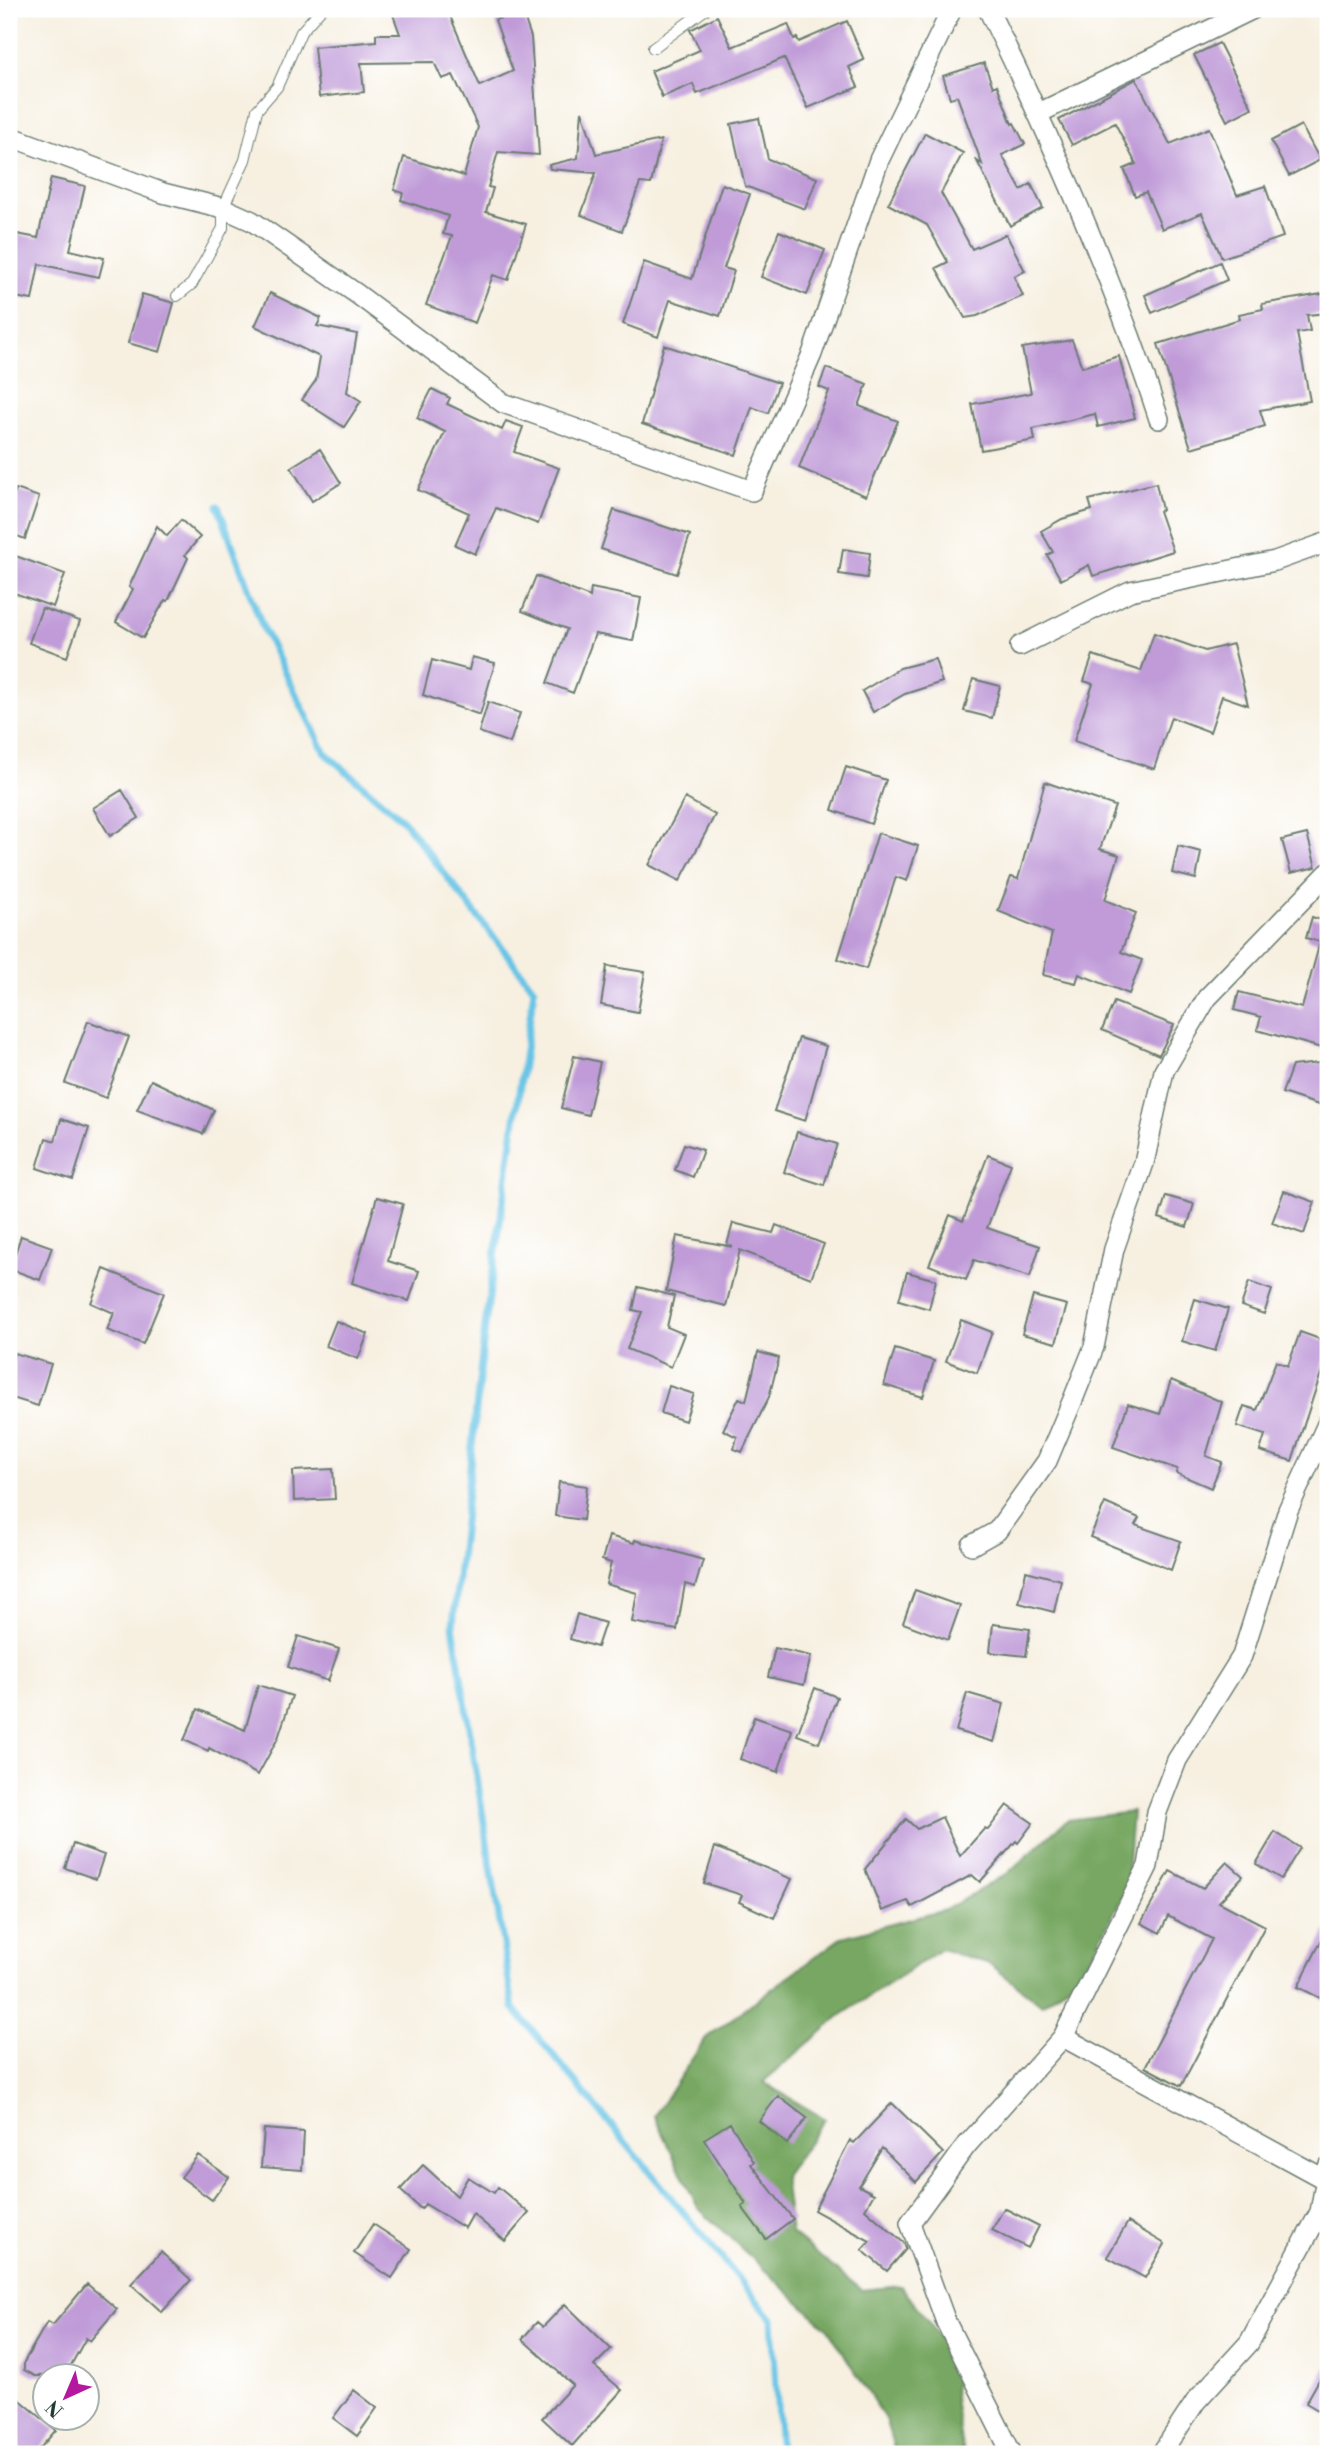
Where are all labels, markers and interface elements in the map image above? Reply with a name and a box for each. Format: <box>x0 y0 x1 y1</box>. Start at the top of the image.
north arrow <box>32 2362 102 2432</box>
text: N <box>41 2395 69 2422</box>

